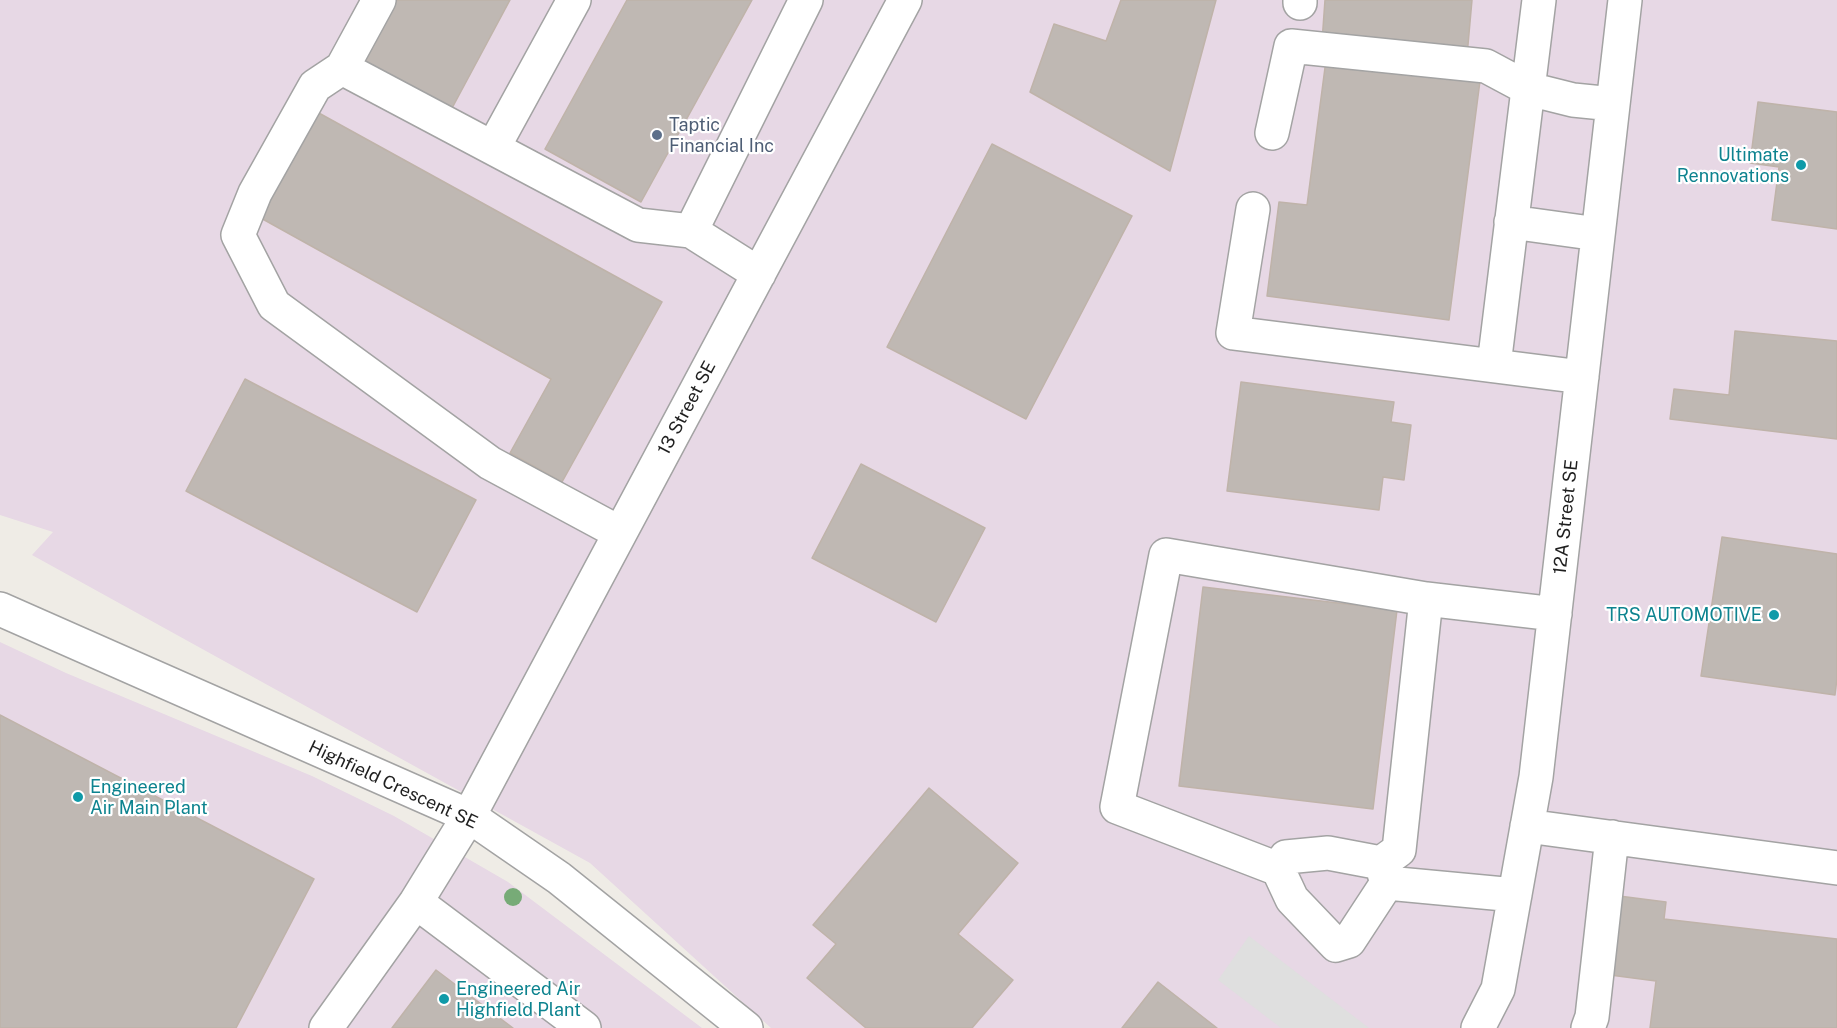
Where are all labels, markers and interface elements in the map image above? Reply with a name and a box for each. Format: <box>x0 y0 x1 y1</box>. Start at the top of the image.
place label: Taptic Financial Inc <box>669 114 774 156</box>
marker: Taptic Financial Inc <box>650 128 664 142</box>
place label: Ultimate Rennovations <box>1677 144 1789 186</box>
marker: Ultimate Rennovations <box>1794 158 1808 172</box>
street label: 13 Street SE <box>653 357 721 459</box>
street label: 12A Street SE <box>1549 459 1583 575</box>
place label: TRS AUTOMOTIVE <box>1606 604 1762 626</box>
marker: TRS AUTOMOTIVE <box>1767 608 1781 622</box>
street label: Highfield Crescent SE <box>305 736 481 834</box>
place label: Engineered Air Main Plant <box>90 776 208 818</box>
marker: Engineered Air Main Plant <box>71 790 85 804</box>
place label: Engineered Air Highfield Plant <box>456 978 581 1020</box>
marker: Engineered Air Highfield Plant <box>437 992 451 1006</box>

